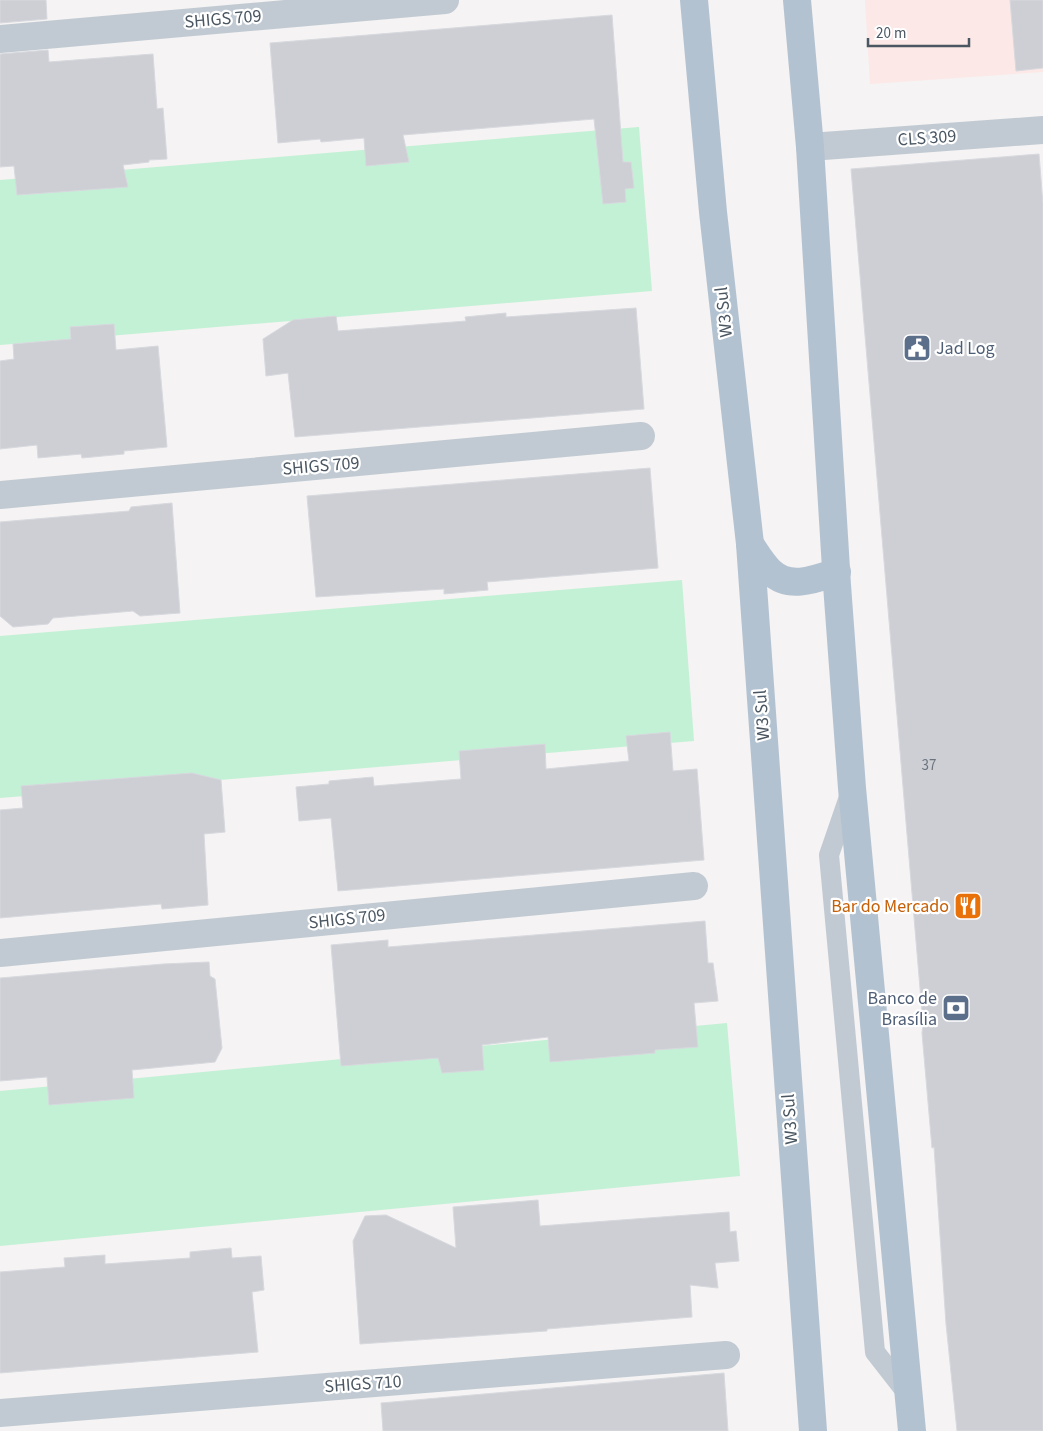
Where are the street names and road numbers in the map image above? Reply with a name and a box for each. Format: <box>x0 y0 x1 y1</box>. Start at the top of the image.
street label: SHIGS 709 <box>183 3 263 35</box>
street label: CLS 309 <box>897 123 957 153</box>
street label: W3 Sul <box>709 285 739 339</box>
street label: SHIGS 709 <box>281 450 361 482</box>
street label: W3 Sul <box>748 689 776 741</box>
street label: SHIGS 709 <box>307 903 387 935</box>
street label: W3 Sul <box>776 1093 804 1145</box>
street label: SHIGS 710 <box>324 1369 402 1399</box>

